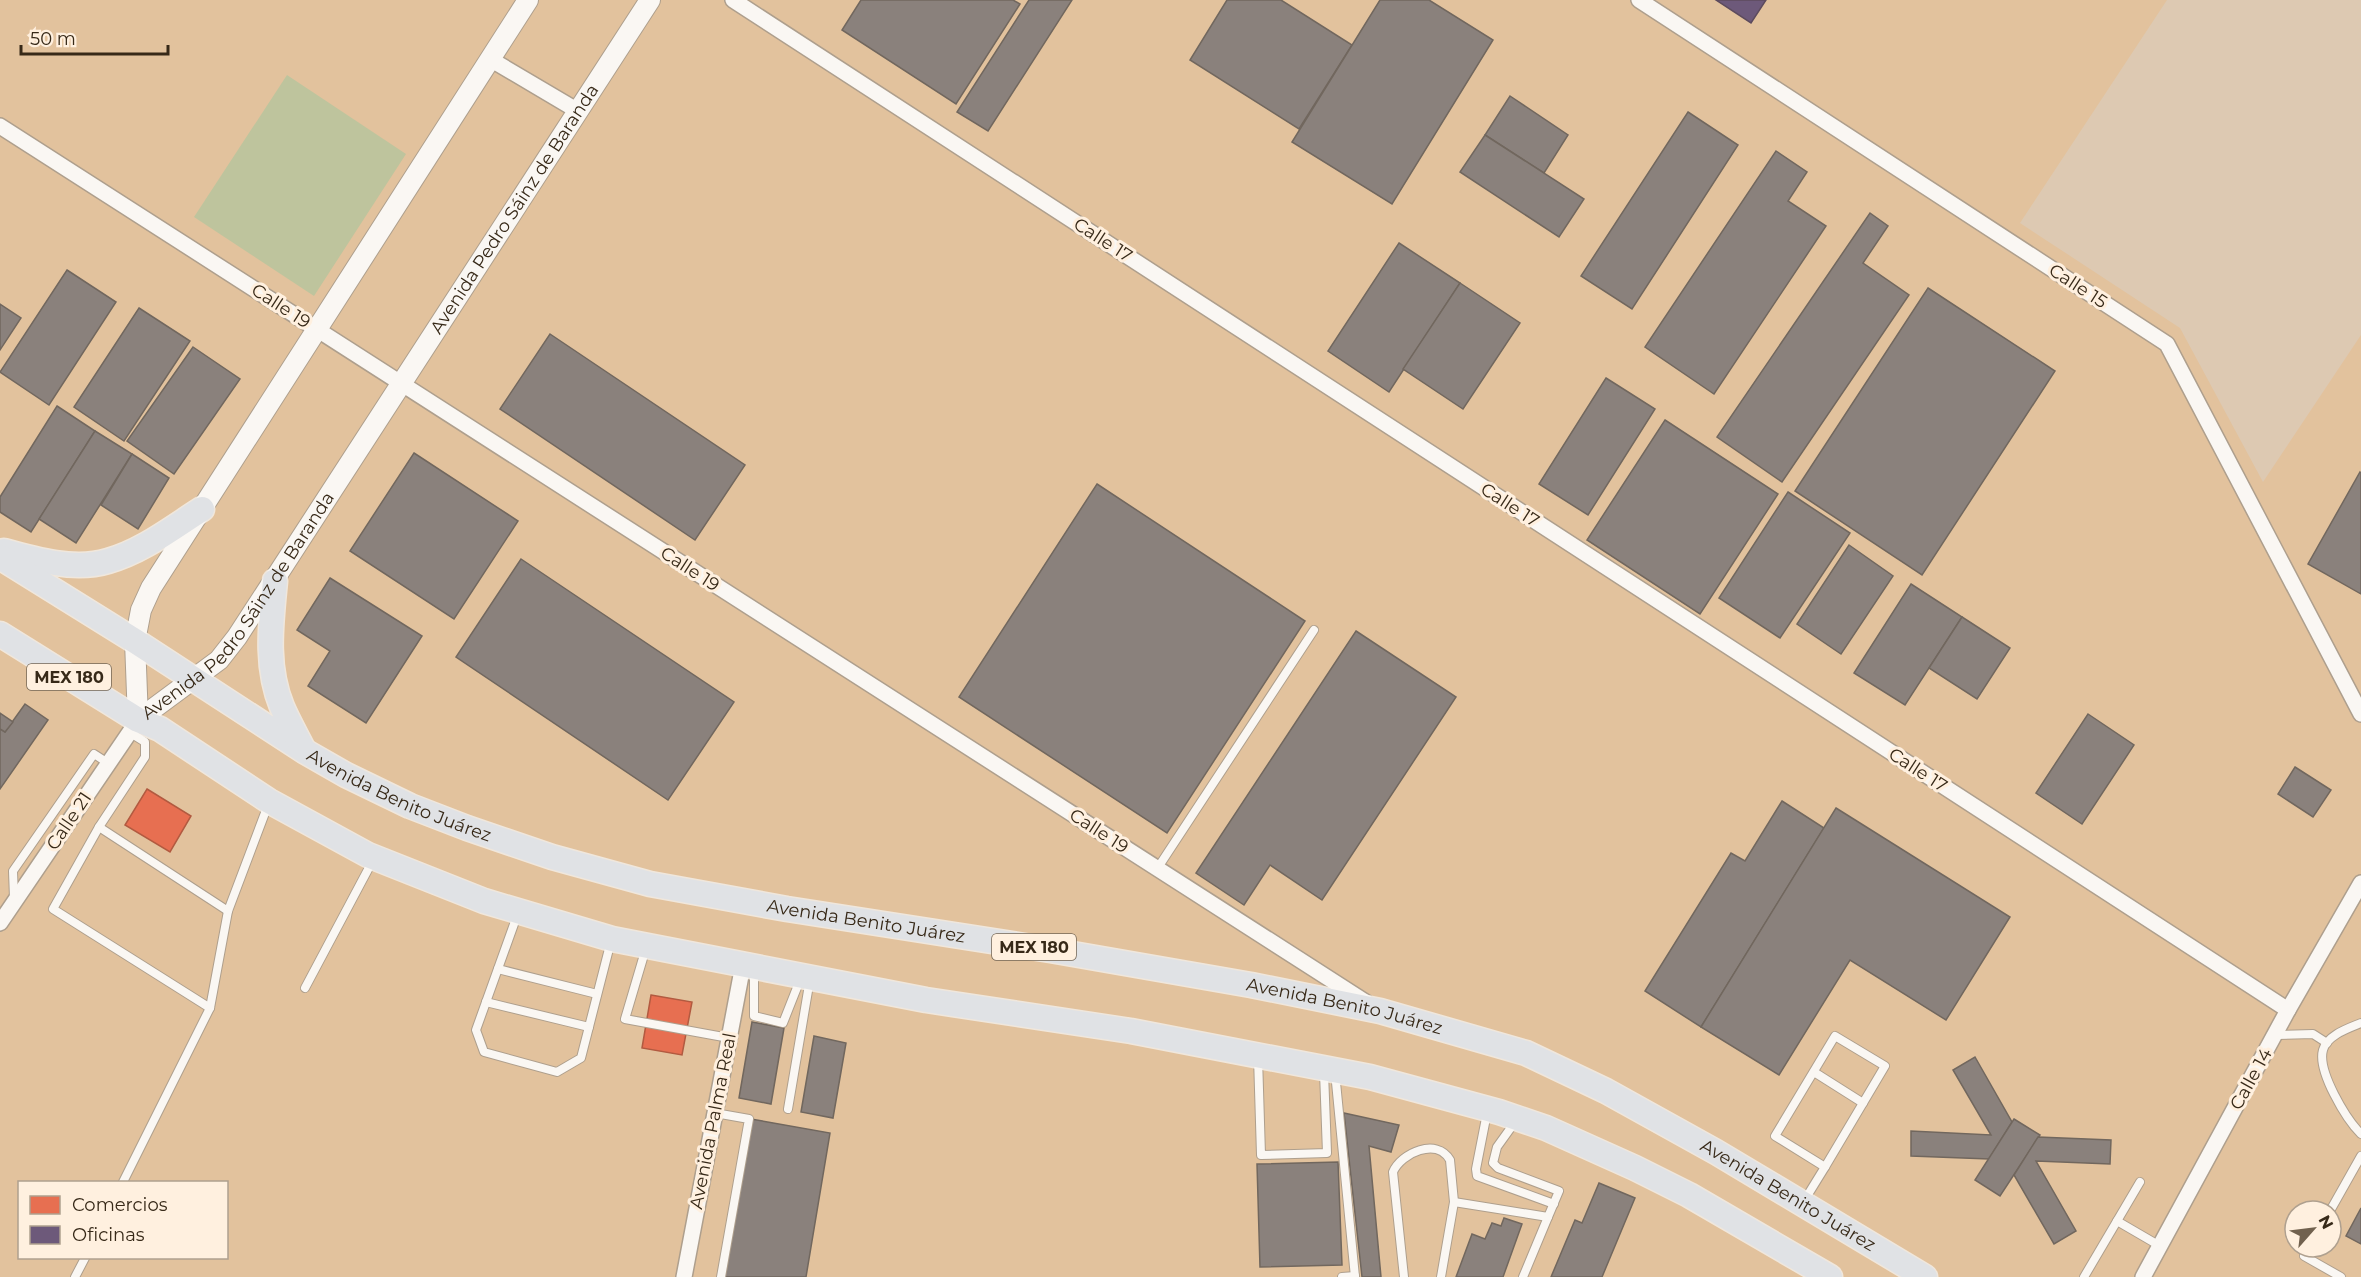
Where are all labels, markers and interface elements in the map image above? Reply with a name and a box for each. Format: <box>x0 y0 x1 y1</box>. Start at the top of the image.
scale bar <box>21 18 168 56</box>
text: 50 m <box>30 28 76 50</box>
street label: Avenida Pedro Sáinz de Baranda <box>426 80 603 338</box>
street label: Calle 17 <box>1069 213 1137 267</box>
street label: Calle 15 <box>2045 259 2111 313</box>
street label: Calle 19 <box>247 279 315 333</box>
street label: Calle 17 <box>1476 478 1544 532</box>
street label: Avenida Pedro Sáinz de Baranda <box>137 488 339 724</box>
street label: Calle 19 <box>656 542 724 596</box>
road number: MEX 180 <box>27 664 111 690</box>
street label: Calle 17 <box>1884 743 1952 797</box>
street label: Avenida Benito Juárez <box>303 744 494 846</box>
street label: Calle 21 <box>42 788 96 854</box>
street label: Calle 19 <box>1065 804 1133 858</box>
street label: Avenida Benito Juárez <box>765 895 967 948</box>
road number: MEX 180 <box>992 934 1076 960</box>
street label: Avenida Benito Juárez <box>1245 973 1445 1039</box>
street label: Avenida Palma Real <box>685 1031 741 1211</box>
street label: Calle 14 <box>2225 1044 2277 1114</box>
street label: Avenida Benito Juárez <box>1696 1135 1880 1256</box>
legend <box>18 1181 228 1259</box>
text: Comercios <box>72 1194 168 1216</box>
north arrow <box>2283 1199 2343 1259</box>
text: N <box>2314 1212 2337 1232</box>
text: Oficinas <box>72 1224 145 1246</box>

